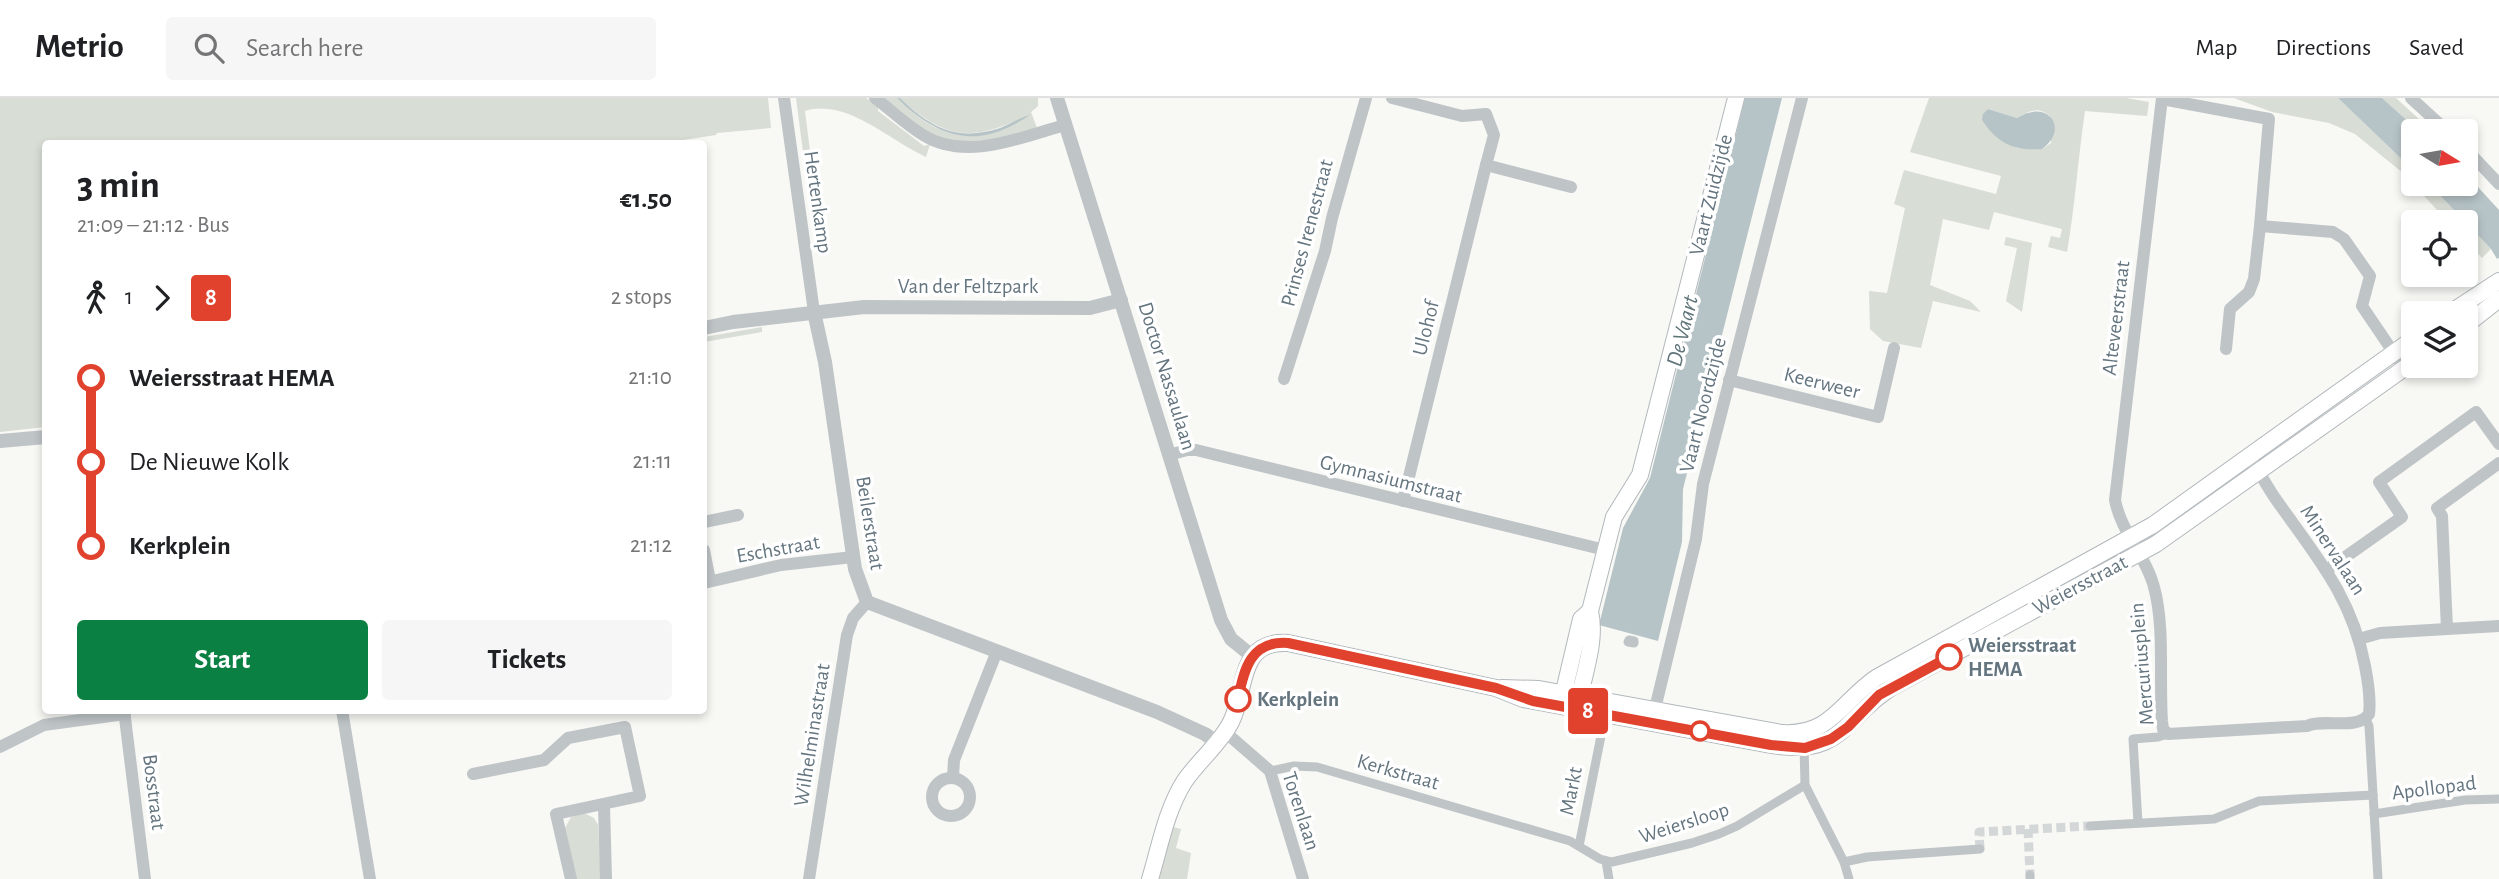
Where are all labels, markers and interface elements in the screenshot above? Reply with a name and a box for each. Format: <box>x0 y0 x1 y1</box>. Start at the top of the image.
search box <box>166 17 656 80</box>
icon: search <box>190 29 228 67</box>
text: Metrio <box>35 31 124 64</box>
text: Search here <box>246 35 363 61</box>
text: Map <box>2195 36 2237 60</box>
text: Directions <box>2275 36 2371 60</box>
text: Saved <box>2409 36 2464 60</box>
north arrow <box>2401 119 2478 196</box>
map controls <box>2401 119 2478 378</box>
street label: Vaart Zuidzijde <box>1686 132 1736 258</box>
street label: Hertenkamp <box>800 149 836 255</box>
street label: Prinses Irenestraat <box>1277 157 1337 309</box>
text: 3 min <box>77 167 160 205</box>
text: €1.50 <box>620 186 672 212</box>
button: locate <box>2401 210 2478 287</box>
text: 21:09 – 21:12 · Bus <box>77 214 230 237</box>
street label: Alteveerstraat <box>2099 259 2133 376</box>
street label: Van der Feltzpark <box>898 276 1039 297</box>
icon: walk <box>77 279 115 317</box>
icon: forward <box>143 279 181 317</box>
text: 1 <box>125 286 133 309</box>
text: 8 <box>205 286 217 310</box>
text: 2 stops <box>611 286 672 309</box>
water label: De Vaart <box>1663 293 1703 369</box>
street label: Ulohof <box>1409 297 1443 358</box>
street label: Doctor Nassaulaan <box>1135 300 1199 452</box>
button: layers <box>2401 301 2478 378</box>
street label: Vaart Noordzijde <box>1676 335 1730 475</box>
street label: Keerweer <box>1782 363 1862 403</box>
text: Weiersstraat HEMA <box>129 365 335 391</box>
text: 21:10 <box>628 366 672 389</box>
text: De Nieuwe Kolk <box>129 449 289 475</box>
text: 21:11 <box>633 450 672 473</box>
street label: Gymnasiumstraat <box>1318 451 1464 507</box>
street label: Beilerstraat <box>852 475 888 572</box>
street label: Minervalaan <box>2296 501 2370 599</box>
street label: Eschstraat <box>735 531 821 567</box>
text: Kerkplein <box>129 533 231 559</box>
text: 21:12 <box>630 534 672 557</box>
street label: Weiersstraat <box>2029 551 2131 619</box>
street label: Mercuriusplein <box>2126 602 2158 726</box>
button: Start <box>77 620 368 700</box>
button: Tickets <box>382 620 672 700</box>
place label: Weiersstraat HEMA <box>1968 635 2076 680</box>
marker: Weiersstraat HEMA <box>1936 644 1962 670</box>
street label: Wilhelminastraat <box>790 662 834 808</box>
marker: Kerkplein <box>1225 686 1251 712</box>
line badge: 8 <box>1565 688 1611 734</box>
place label: Kerkplein <box>1257 689 1339 710</box>
text: 8 <box>1582 699 1594 723</box>
unlabelled marker <box>1690 721 1710 741</box>
street label: Kerkstraat <box>1355 750 1442 794</box>
street label: Bosstraat <box>139 753 169 831</box>
street label: Markt <box>1556 765 1586 817</box>
street label: Torenlaan <box>1278 769 1324 853</box>
street label: Apollopad <box>2391 772 2477 804</box>
street label: Weiersloop <box>1636 799 1732 847</box>

